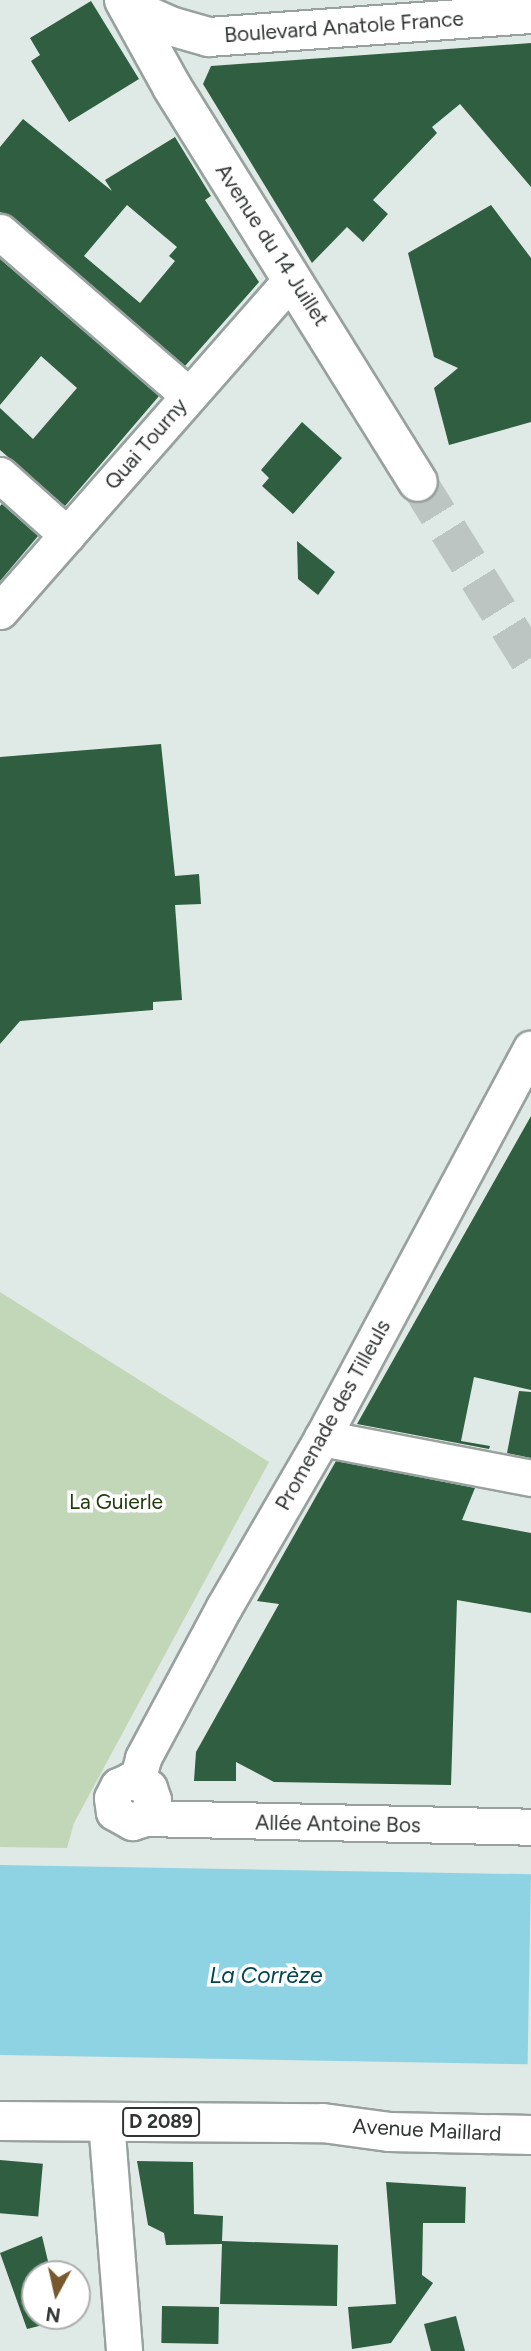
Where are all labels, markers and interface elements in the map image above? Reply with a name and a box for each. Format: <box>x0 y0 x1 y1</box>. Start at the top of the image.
street label: Boulevard Anatole France <box>223 6 465 48</box>
street label: Avenue du 14 Juillet <box>210 159 334 331</box>
street label: Quai Tourny <box>99 393 193 495</box>
street label: Promenade des Tilleuls <box>270 1315 396 1515</box>
park label: La Guierle <box>69 1489 163 1515</box>
street label: Allée Antoine Bos <box>255 1810 421 1838</box>
water label: La Corrèze <box>209 1961 323 1989</box>
road number: D 2089 <box>121 2106 201 2138</box>
street label: Avenue Maillard <box>352 2114 502 2146</box>
north arrow <box>21 2260 91 2330</box>
text: N <box>44 2302 62 2327</box>

